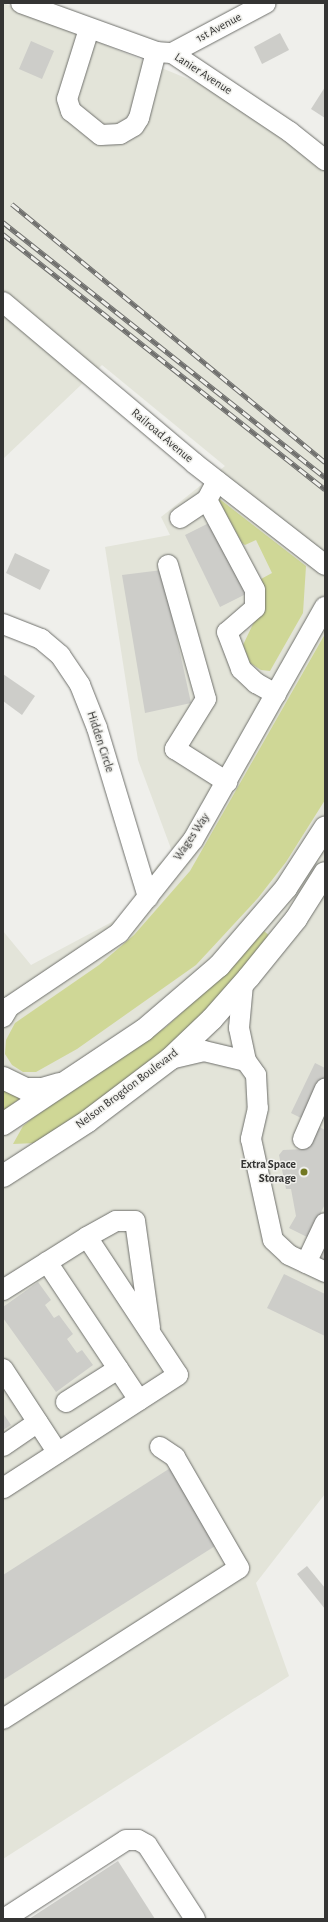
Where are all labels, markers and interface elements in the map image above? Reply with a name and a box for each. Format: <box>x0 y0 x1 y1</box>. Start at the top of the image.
street label: 1st Avenue <box>194 10 244 46</box>
street label: Lanier Avenue <box>171 50 235 98</box>
street label: Railroad Avenue <box>128 406 196 466</box>
street label: Hidden Circle <box>83 710 117 774</box>
street label: Wages Way <box>171 811 213 863</box>
street label: Nelson Brogdon Boulevard <box>73 1046 181 1132</box>
place label: Extra Space Storage <box>240 1158 296 1186</box>
marker: Extra Space Storage <box>299 1167 309 1177</box>

